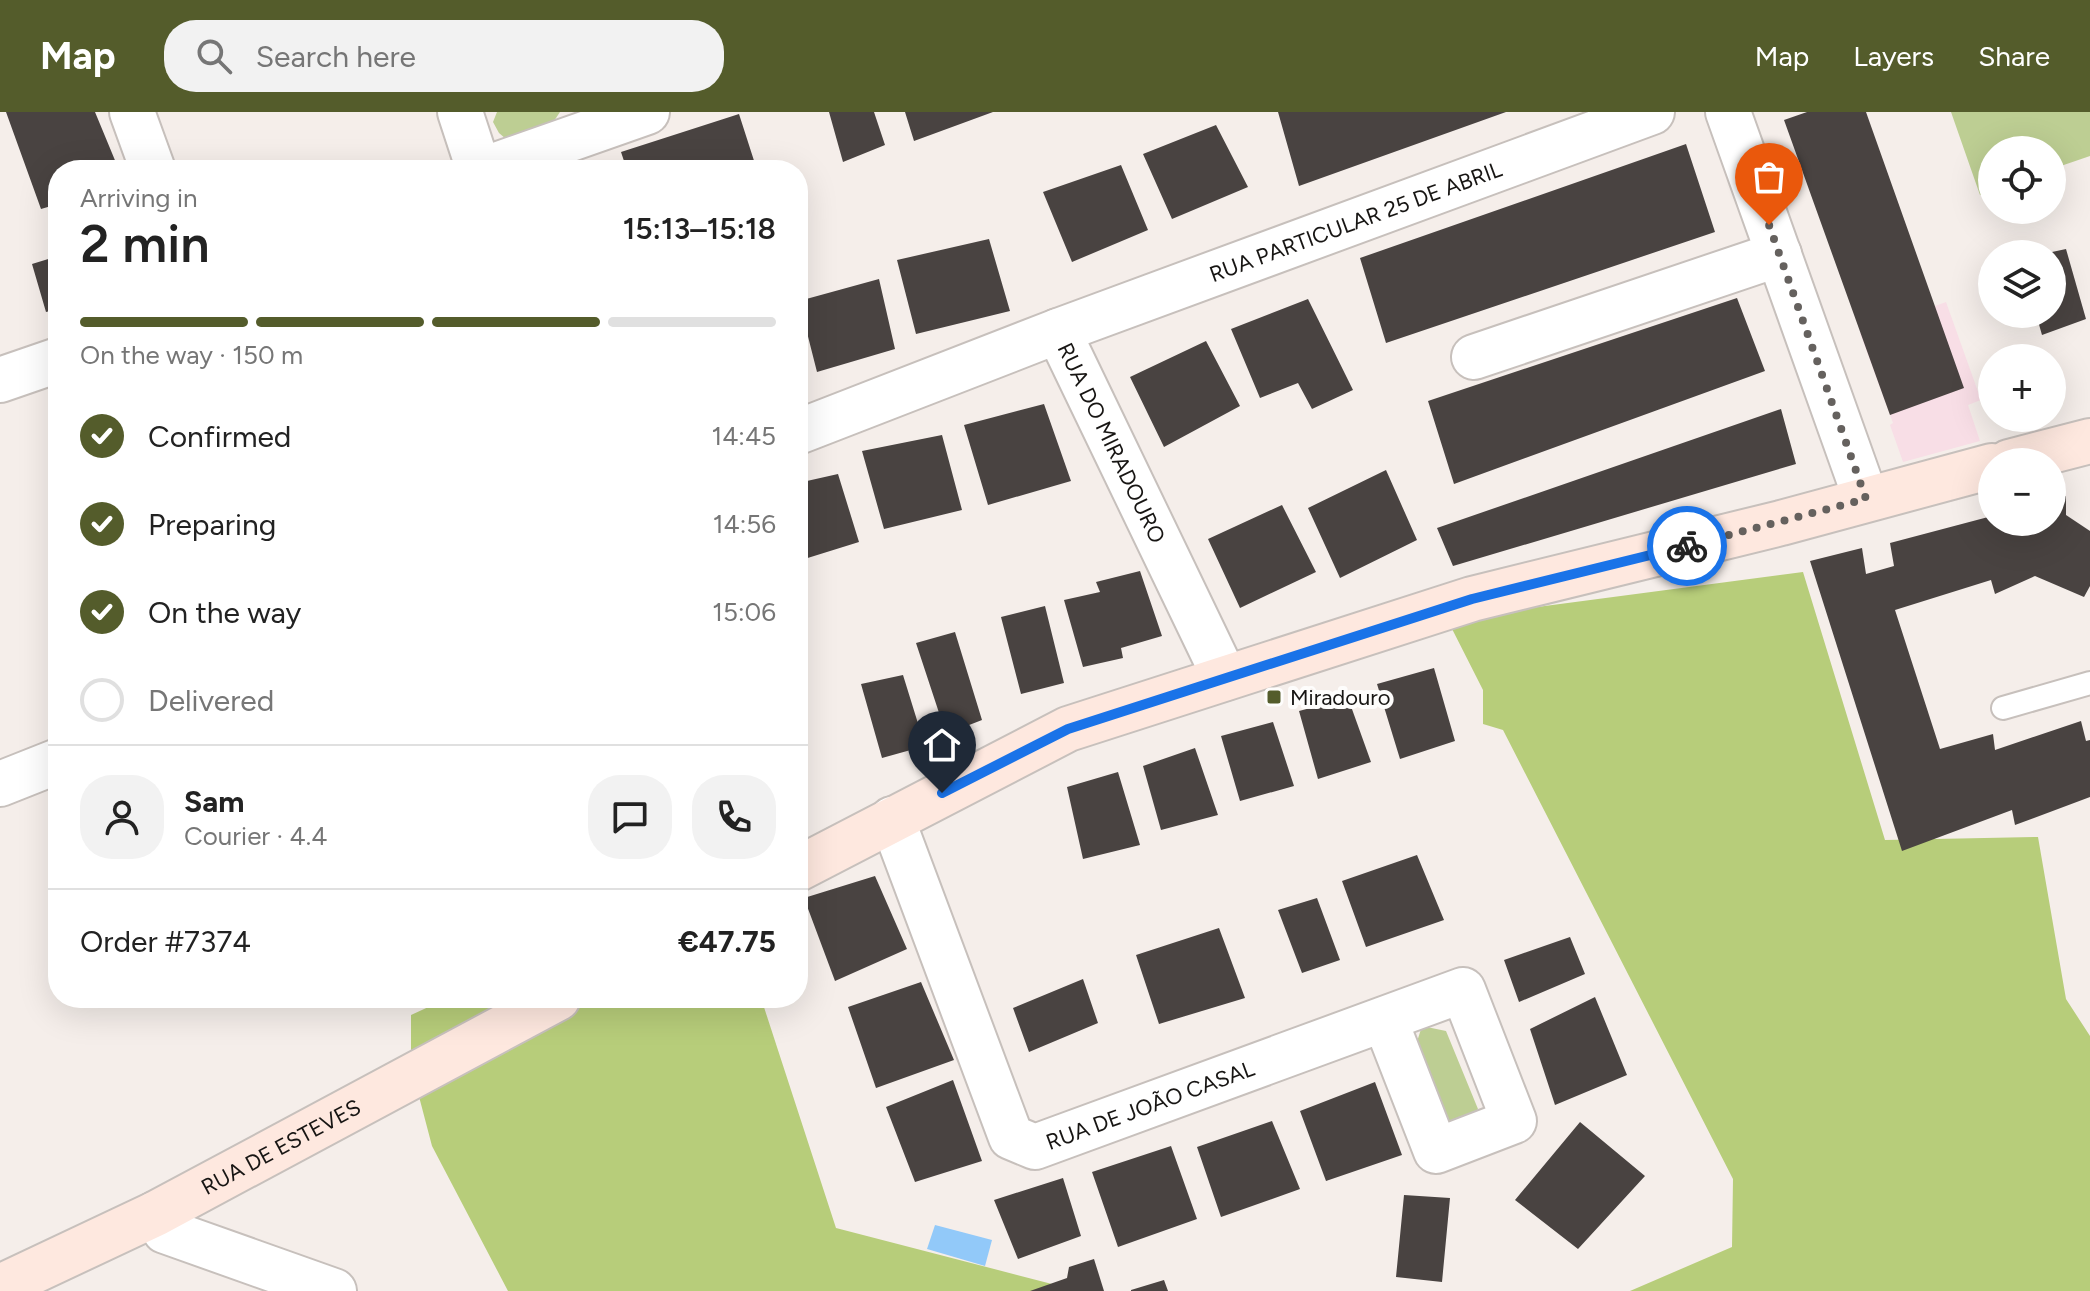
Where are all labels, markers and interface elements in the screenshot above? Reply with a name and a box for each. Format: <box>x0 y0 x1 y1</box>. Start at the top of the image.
search box <box>164 20 724 92</box>
text: Map <box>40 33 116 79</box>
icon: search <box>192 34 236 78</box>
text: Search here <box>256 38 416 75</box>
text: Map <box>1755 39 1809 73</box>
text: Layers <box>1853 39 1934 73</box>
text: Share <box>1978 39 2050 73</box>
map controls <box>1978 136 2066 536</box>
button: locate <box>1978 136 2066 224</box>
pin <box>1735 143 1803 225</box>
street label: RUA PARTICULAR 25 DE ABRIL <box>1206 155 1506 288</box>
icon: bag <box>1747 155 1791 199</box>
text: Arriving in <box>80 182 198 214</box>
text: 15:13–15:18 <box>623 210 776 247</box>
text: 2 min <box>80 213 209 275</box>
button: layers <box>1978 240 2066 328</box>
street label: RUA DO MIRADOURO <box>1052 338 1171 547</box>
text: On the way · 150 m <box>80 339 303 371</box>
button: + <box>1978 344 2066 432</box>
icon: check <box>80 414 124 458</box>
text: Confirmed <box>148 418 291 455</box>
text: 14:45 <box>711 420 776 452</box>
button: − <box>1978 448 2066 536</box>
icon: check <box>80 502 124 546</box>
text: Preparing <box>148 506 276 543</box>
courier <box>1647 506 1727 586</box>
text: 14:56 <box>713 508 776 540</box>
icon: bike <box>1665 524 1709 568</box>
icon: check <box>80 590 124 634</box>
text: On the way <box>148 594 301 631</box>
text: 15:06 <box>712 596 776 628</box>
text: Delivered <box>148 682 274 719</box>
place label: Miradouro <box>1290 684 1391 711</box>
marker: Miradouro <box>1265 688 1283 706</box>
pin <box>908 711 976 793</box>
icon: home <box>920 723 964 767</box>
button: person <box>80 775 164 859</box>
button: chat <box>588 775 672 859</box>
button: phone <box>692 775 776 859</box>
text: Sam <box>184 783 244 820</box>
text: Courier · 4.4 <box>184 820 327 852</box>
text: Order #7374 <box>80 923 251 960</box>
text: €47.75 <box>678 923 776 960</box>
street label: RUA DE JOÃO CASAL <box>1042 1054 1258 1155</box>
street label: RUA DE ESTEVES <box>196 1093 365 1200</box>

